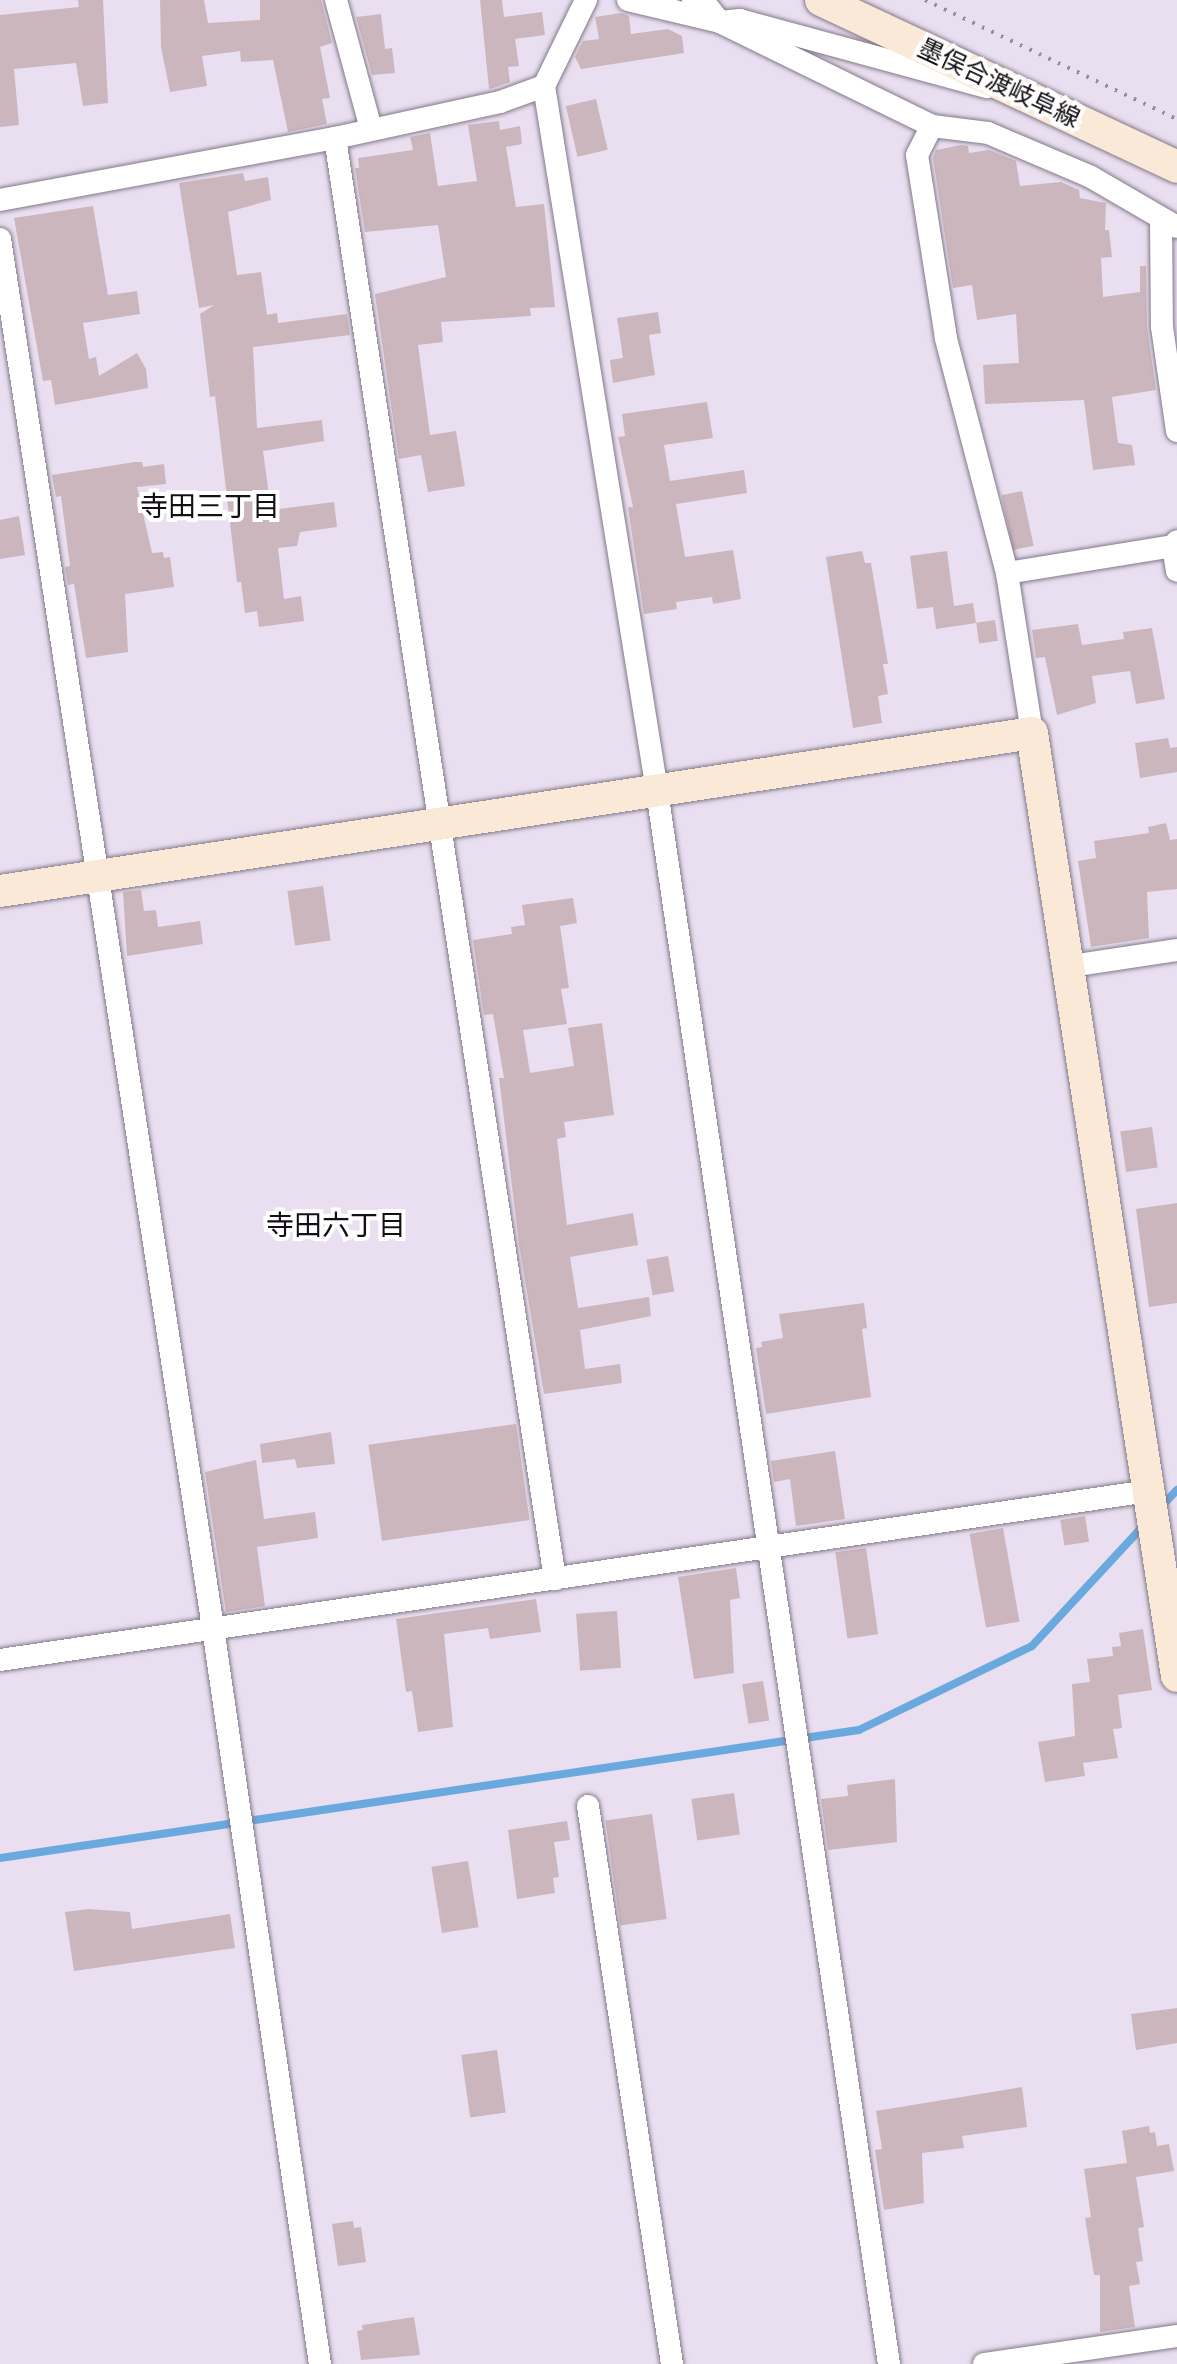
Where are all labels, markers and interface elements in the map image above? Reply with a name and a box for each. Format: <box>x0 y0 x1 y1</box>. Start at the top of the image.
street label: 墨俣合渡岐阜線 <box>913 32 1085 134</box>
district label: 寺田三丁目 <box>140 490 280 524</box>
district label: 寺田六丁目 <box>266 1209 406 1243</box>

